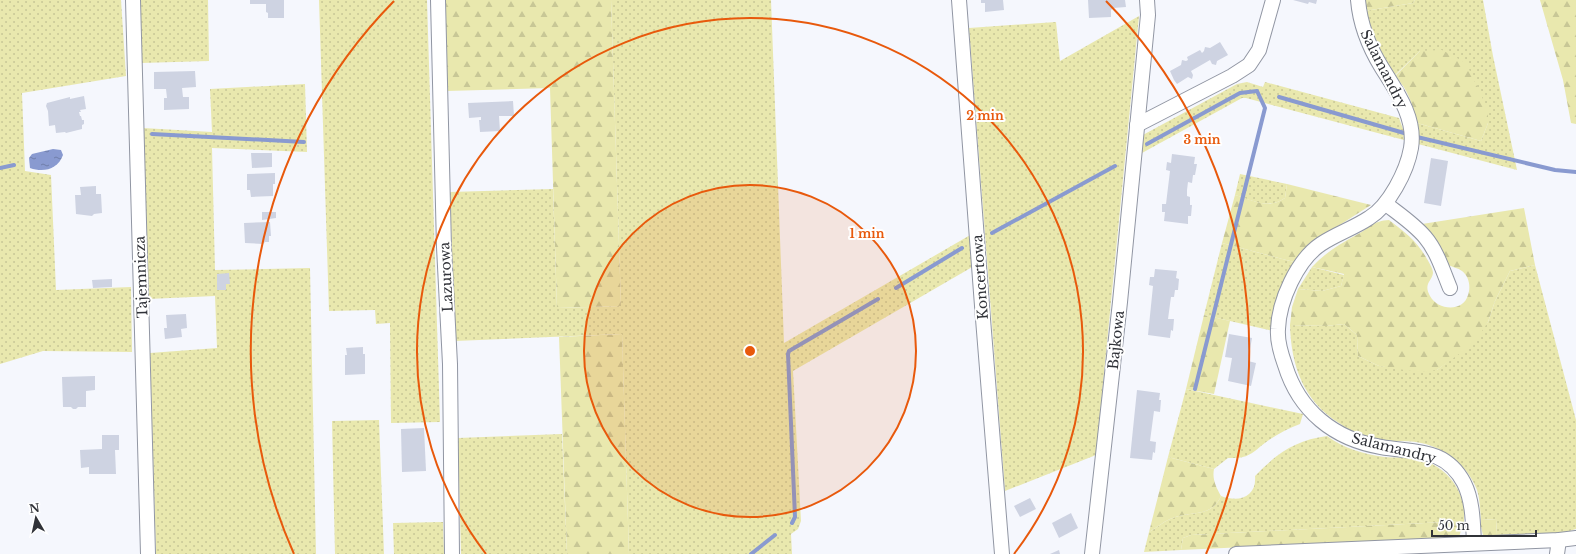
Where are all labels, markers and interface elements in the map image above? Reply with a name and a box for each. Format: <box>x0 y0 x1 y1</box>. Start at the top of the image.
street label: Salamandry <box>1356 26 1412 112</box>
text: 2 min <box>966 108 1004 123</box>
text: 3 min <box>1183 132 1221 147</box>
text: 1 min <box>850 226 885 241</box>
street label: Koncertowa <box>968 234 992 320</box>
street label: Tajemnicza <box>131 235 151 318</box>
street label: Lazurowa <box>435 241 457 312</box>
street label: Bajkowa <box>1104 309 1128 370</box>
centre of rings <box>743 344 757 358</box>
street label: Salamandry <box>1350 429 1438 467</box>
north arrow <box>16 498 56 538</box>
text: N <box>28 500 41 516</box>
scale bar <box>1432 512 1536 538</box>
text: 50 m <box>1438 518 1470 533</box>

